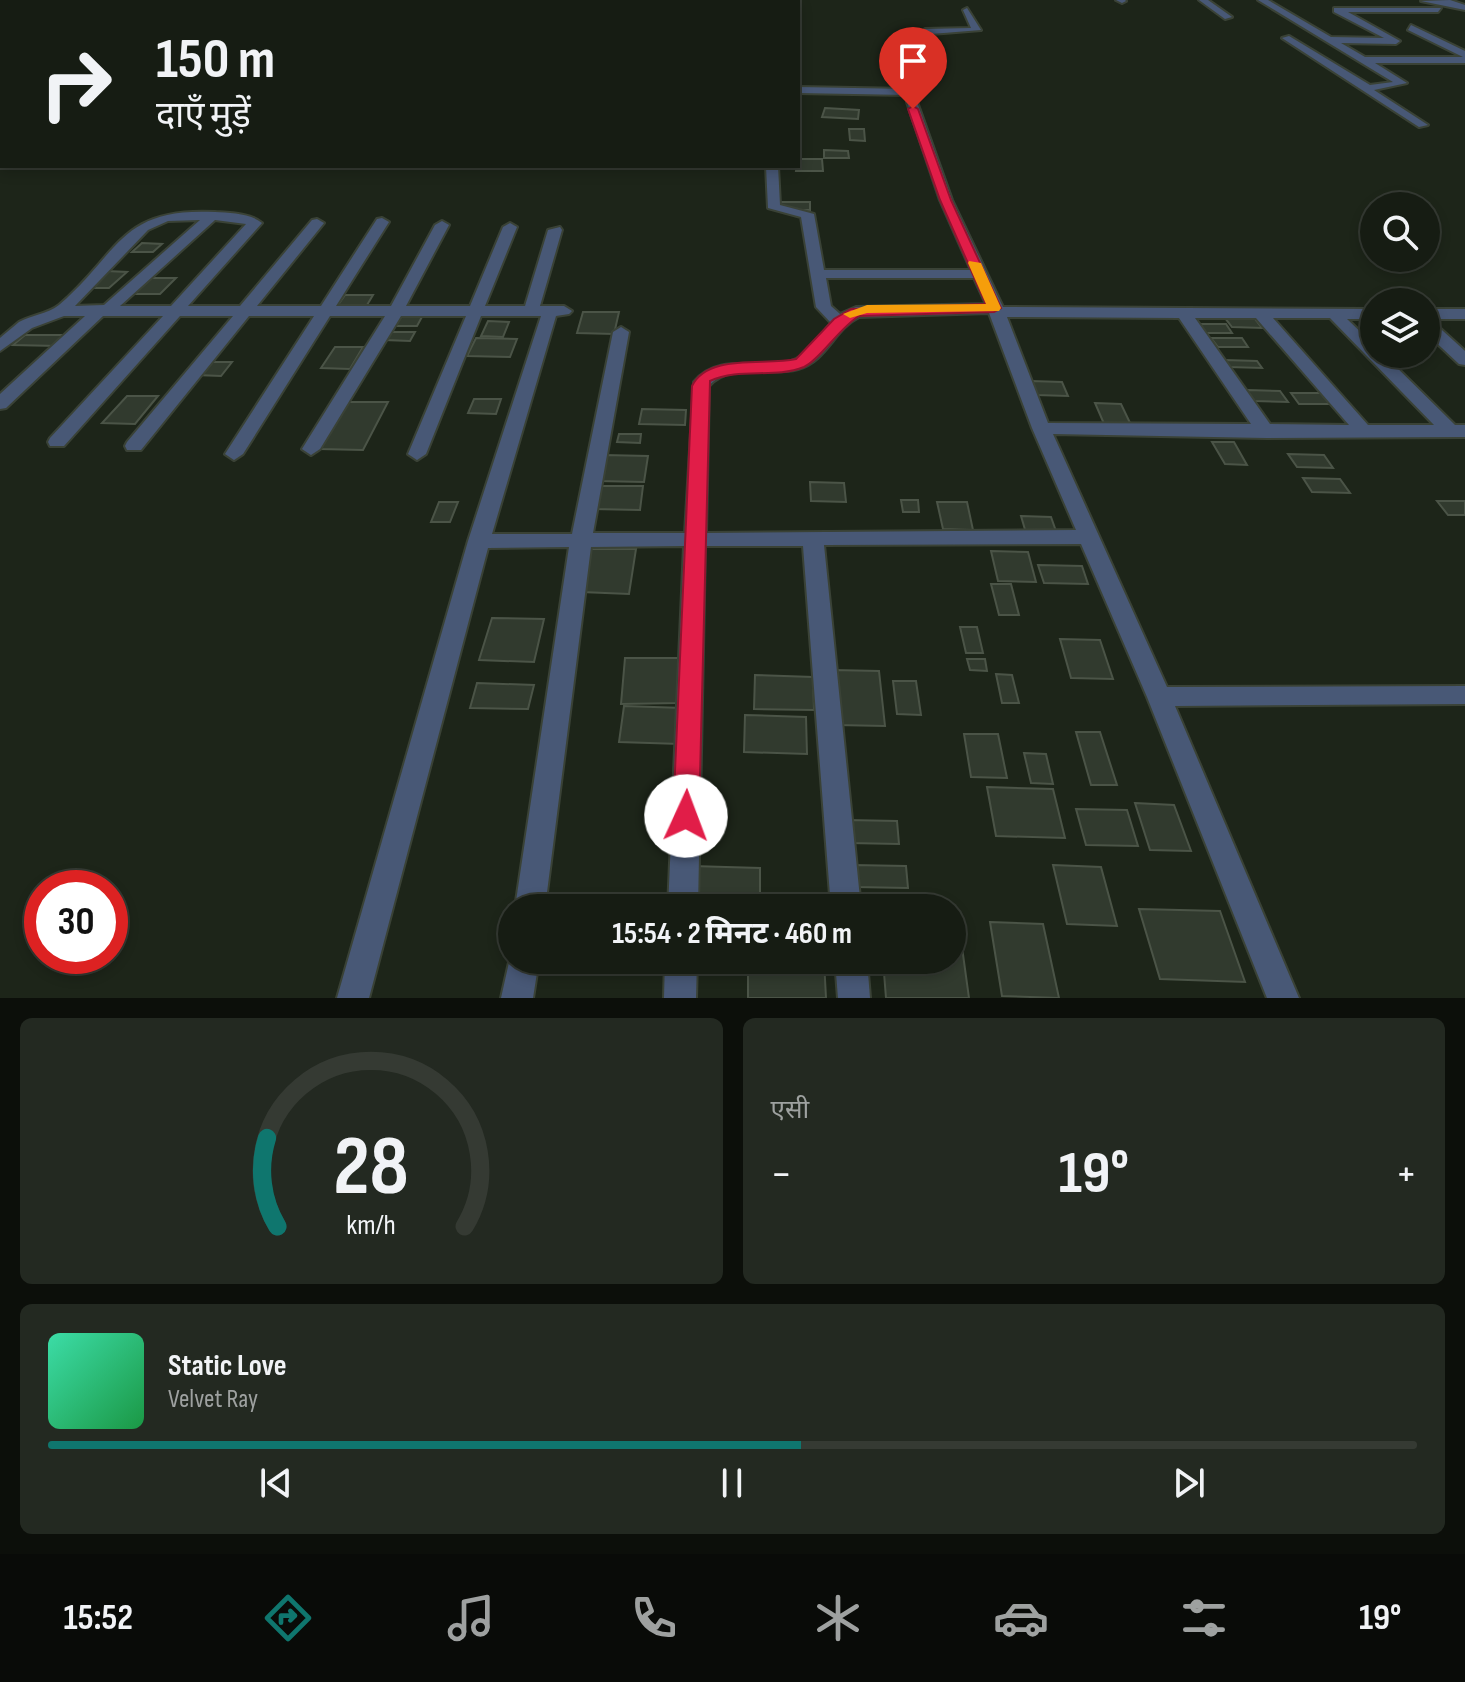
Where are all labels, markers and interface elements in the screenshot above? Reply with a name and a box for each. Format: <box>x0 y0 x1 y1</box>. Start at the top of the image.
text: 150 m <box>156 27 275 94</box>
pin <box>879 27 947 109</box>
icon: right <box>24 32 128 136</box>
icon: arrive <box>891 39 935 83</box>
text: दाएँ मुड़ें <box>156 95 251 138</box>
map controls <box>1360 192 1440 368</box>
button: search <box>1360 192 1440 272</box>
button: layers <box>1360 288 1440 368</box>
position arrow <box>644 774 728 858</box>
speed limit sign: 30 <box>24 870 128 974</box>
text: 15:54 · 2 मिनट · 460 m <box>612 916 852 952</box>
text: एसी <box>771 1095 809 1126</box>
text: 28 <box>333 1118 409 1218</box>
text: 19° <box>1058 1138 1129 1210</box>
text: − <box>771 1148 792 1201</box>
text: + <box>1395 1148 1417 1201</box>
text: km/h <box>347 1208 396 1243</box>
text: Static Love <box>168 1348 287 1384</box>
text: Velvet Ray <box>168 1384 258 1415</box>
icon: previous <box>254 1461 298 1505</box>
icon: pause <box>710 1461 754 1505</box>
icon: next <box>1167 1461 1211 1505</box>
icon: directions <box>260 1590 316 1646</box>
icon: music <box>443 1590 499 1646</box>
icon: phone <box>626 1590 682 1646</box>
icon: climate <box>810 1590 866 1646</box>
icon: car <box>993 1590 1049 1646</box>
icon: filters <box>1176 1590 1232 1646</box>
text: 15:52 <box>64 1597 133 1640</box>
text: 19° <box>1359 1597 1401 1640</box>

